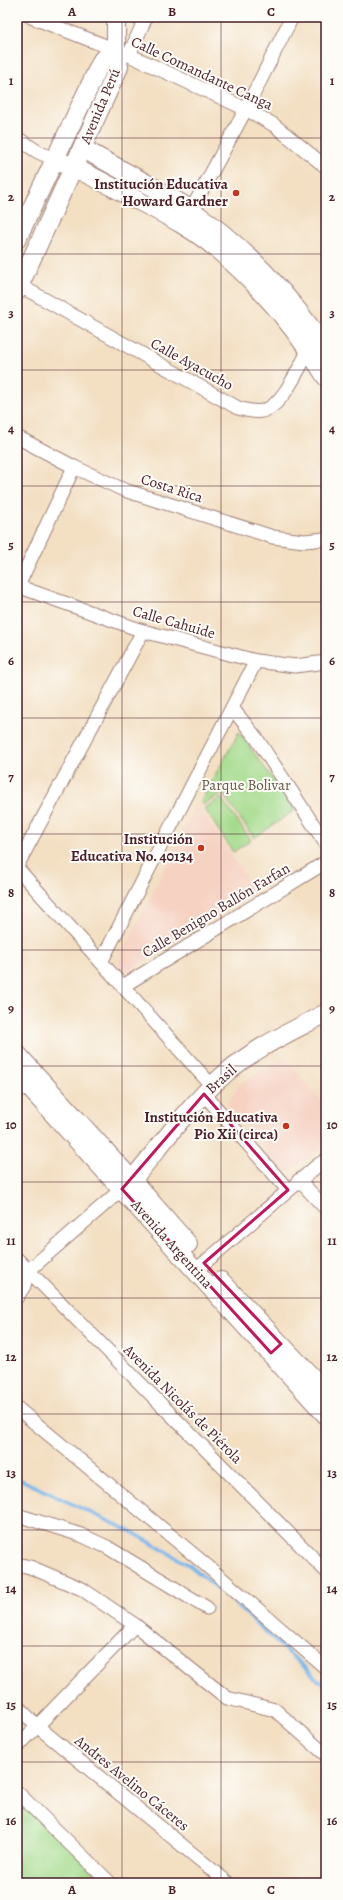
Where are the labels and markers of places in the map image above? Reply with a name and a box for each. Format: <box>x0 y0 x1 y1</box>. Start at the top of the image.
place label: Institución Educativa Howard Gardner <box>94 174 229 211</box>
marker: Institución Educativa Howard Gardner <box>231 188 241 198</box>
place label: Institución Educativa No. 40134 <box>71 829 194 866</box>
marker: Institución Educativa No. 40134 <box>196 843 206 853</box>
place label: Institución Educativa Pio Xii (circa) <box>144 1107 279 1144</box>
marker: Institución Educativa Pio Xii (circa) <box>281 1121 291 1131</box>

